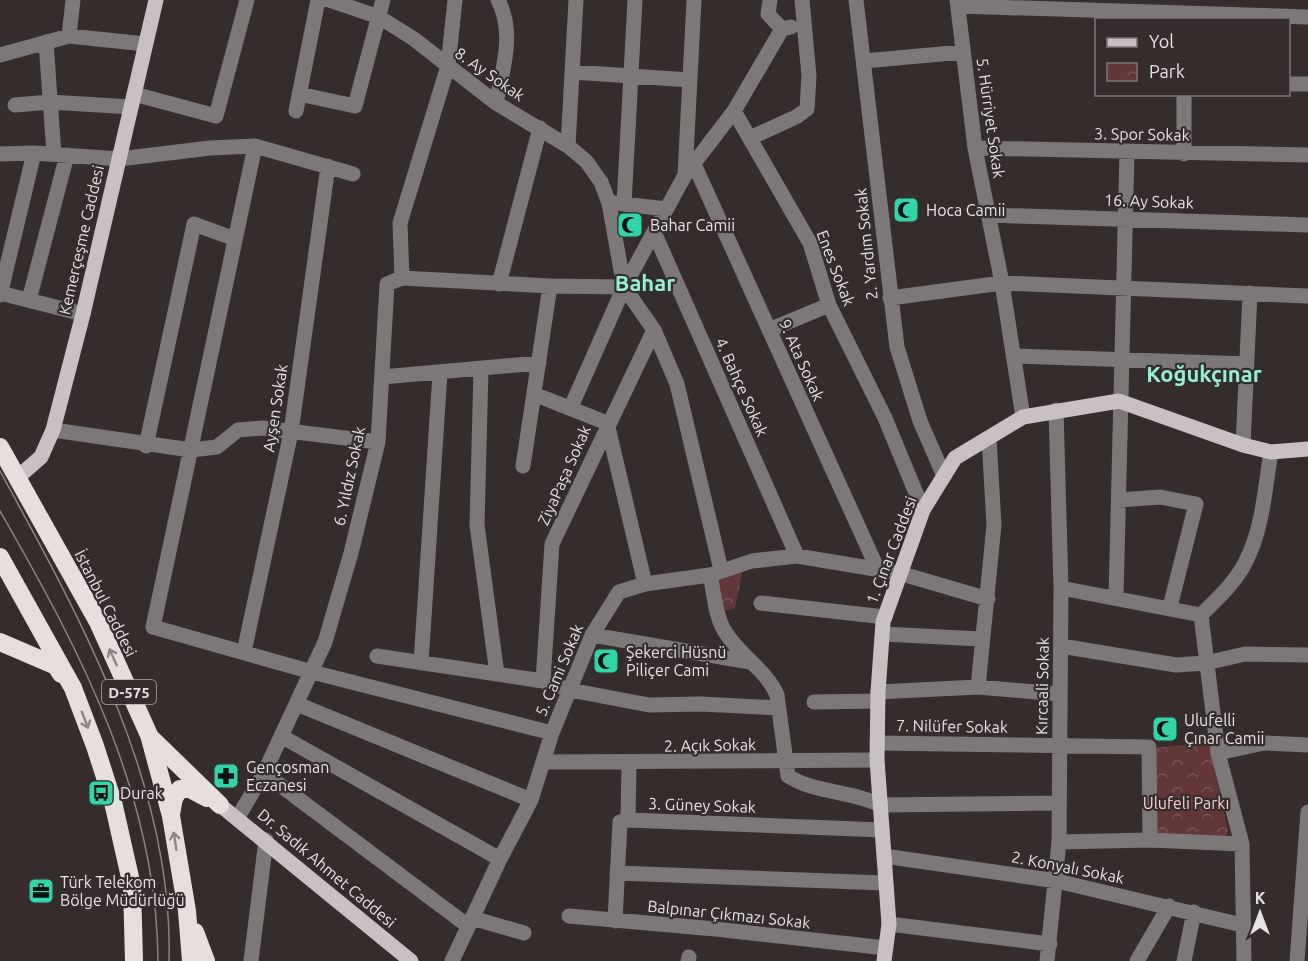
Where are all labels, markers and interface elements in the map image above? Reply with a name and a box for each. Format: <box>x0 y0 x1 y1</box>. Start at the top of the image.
legend <box>1095 18 1290 96</box>
text: Yol <box>1149 31 1174 51</box>
street label: 8. Ay Sokak <box>452 44 528 104</box>
street label: 5. Hürriyet Sokak <box>974 57 1008 179</box>
text: Park <box>1149 61 1185 81</box>
street label: 3. Spor Sokak <box>1094 124 1190 144</box>
street label: Kemerçeşme Caddesi <box>55 163 107 317</box>
street label: 2. Yardım Sokak <box>851 187 881 301</box>
street label: 16. Ay Sokak <box>1104 190 1194 212</box>
mosque icon: Hoca Camii <box>891 195 921 225</box>
place label: Hoca Camii <box>926 201 1005 219</box>
mosque icon: Bahar Camii <box>615 210 645 240</box>
place label: Bahar Camii <box>650 216 735 234</box>
street label: Enes Sokak <box>813 228 859 308</box>
district label: Bahar <box>615 270 675 295</box>
street label: 9. Ata Sokak <box>776 316 828 404</box>
street label: 4. Bahçe Sokak <box>712 335 772 439</box>
district label: Koğukçınar <box>1146 361 1262 387</box>
street label: Ayşen Sokak <box>259 363 291 453</box>
street label: ZiyaPaşa Sokak <box>534 422 594 528</box>
street label: 6. Yıldız Sokak <box>330 425 368 527</box>
street label: 1. Çınar Caddesi <box>862 494 920 606</box>
street label: İstanbul Caddesi <box>71 547 141 659</box>
street label: 5. Cami Sokak <box>532 621 586 719</box>
street label: Kırcaali Sokak <box>1032 637 1052 735</box>
place label: Şekerci Hüsnü Piliçer Cami <box>626 643 726 679</box>
mosque icon: Şekerci Hüsnü Piliçer Cami <box>591 646 621 676</box>
one-way arrow <box>107 648 118 666</box>
road number: D-575 <box>102 680 156 704</box>
one-way arrow <box>80 710 91 729</box>
place label: Ulufelli Çınar Camii <box>1184 711 1264 747</box>
mosque icon: Ulufelli Çınar Camii <box>1150 714 1180 744</box>
street label: 7. Nilüfer Sokak <box>896 716 1008 736</box>
street label: 2. Açık Sokak <box>664 735 756 755</box>
place label: Gençosman Eczanesi <box>246 758 329 794</box>
pharmacy icon: Gençosman Eczanesi <box>211 761 241 791</box>
bus stop icon: Durak <box>86 778 116 808</box>
place label: Durak <box>120 784 163 802</box>
street label: 3. Güney Sokak <box>648 794 756 816</box>
park label: Ulufeli Parkı <box>1143 794 1229 812</box>
street label: Dr. Sadık Ahmet Caddesi <box>254 805 400 931</box>
one-way arrow <box>169 831 180 851</box>
street label: 2. Konyalı Sokak <box>1010 847 1126 887</box>
place label: Türk Telekom Bölge Müdürlüğü <box>60 873 185 909</box>
office icon: Türk Telekom Bölge Müdürlüğü <box>26 876 56 906</box>
north arrow <box>1230 883 1290 943</box>
text: K <box>1255 889 1266 907</box>
street label: Balpınar Çıkmazı Sokak <box>647 896 811 932</box>

